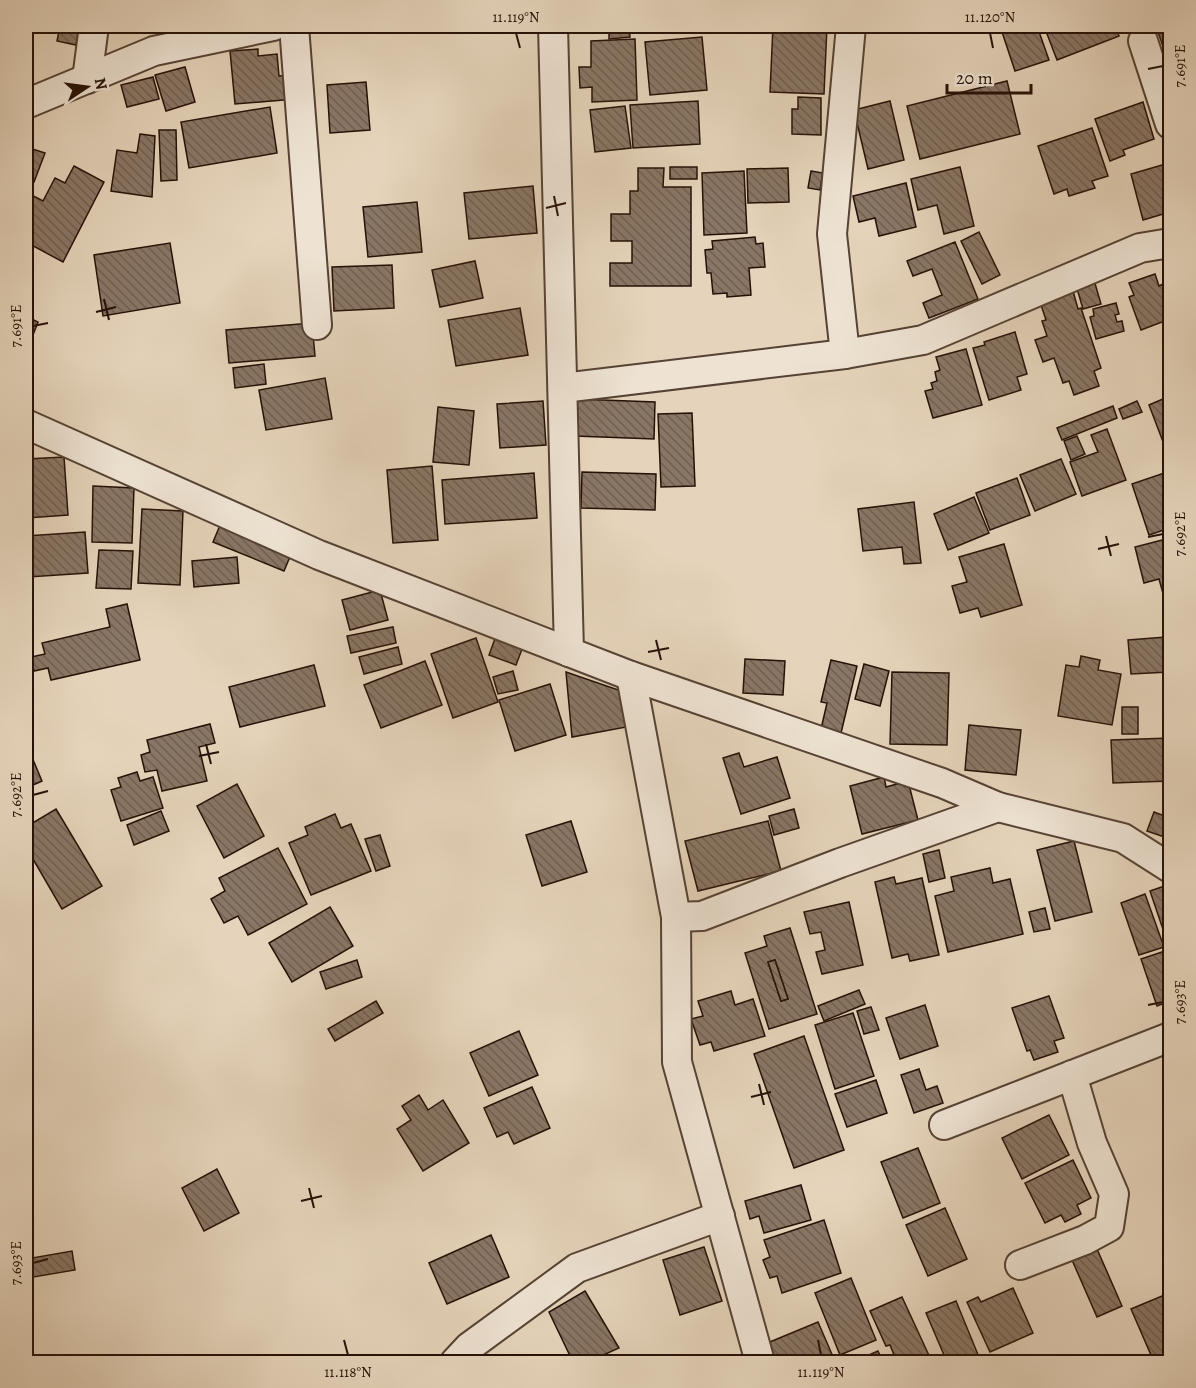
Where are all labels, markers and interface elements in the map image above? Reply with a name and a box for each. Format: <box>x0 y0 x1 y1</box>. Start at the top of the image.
text: 11.119°N <box>492 7 540 27</box>
text: 11.120°N <box>965 7 1015 27</box>
text: 7.691°E <box>1170 44 1190 88</box>
north arrow <box>57 57 117 117</box>
scale bar <box>947 57 1031 95</box>
text: 20 m <box>956 66 993 90</box>
text: N <box>89 76 113 92</box>
text: 7.691°E <box>6 304 26 348</box>
text: 7.692°E <box>1170 511 1190 557</box>
text: 7.692°E <box>6 772 26 818</box>
text: 7.693°E <box>1170 980 1190 1024</box>
text: 7.693°E <box>6 1241 26 1285</box>
text: 11.118°N <box>324 1362 372 1382</box>
text: 11.119°N <box>797 1362 845 1382</box>

